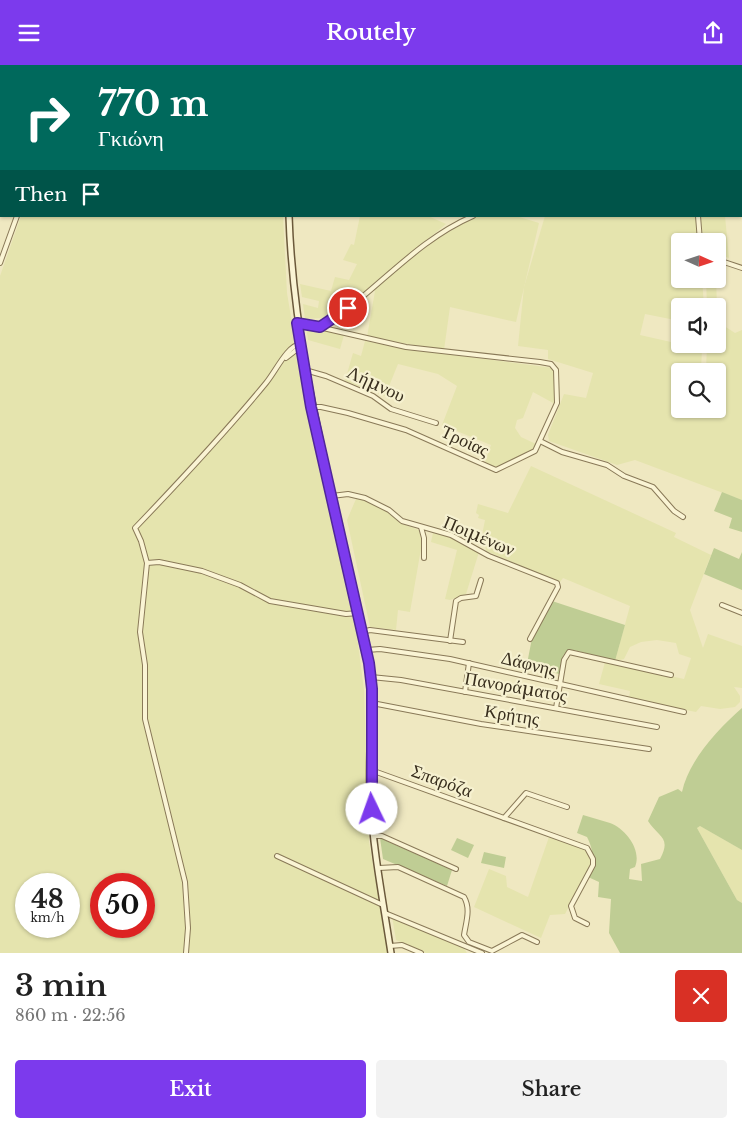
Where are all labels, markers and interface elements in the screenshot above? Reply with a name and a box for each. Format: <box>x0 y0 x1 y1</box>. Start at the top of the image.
icon: menu <box>15 19 43 47</box>
text: Routely <box>326 19 416 46</box>
icon: share <box>699 19 727 47</box>
text: 770 m <box>98 82 209 125</box>
icon: right <box>15 85 80 150</box>
text: Γκιώνη <box>98 125 164 152</box>
icon: arrive <box>77 180 105 208</box>
text: Then <box>15 183 67 206</box>
north arrow <box>671 233 726 287</box>
map controls <box>671 233 726 418</box>
pin <box>327 287 369 329</box>
icon: arrive <box>334 294 362 322</box>
button: sound <box>671 298 726 353</box>
street label: Λήμνου <box>343 361 409 407</box>
button: search <box>671 363 726 418</box>
street label: Τροίας <box>438 420 492 462</box>
street label: Ποιμένων <box>440 511 518 561</box>
street label: Δάφνης <box>499 647 559 681</box>
street label: Πανοράματος <box>463 667 569 707</box>
street label: Κρήτης <box>483 700 541 730</box>
street label: Σπαρόζα <box>409 760 476 802</box>
position arrow <box>345 782 397 834</box>
speed limit sign: 50 <box>90 873 155 938</box>
text: 48 <box>31 884 64 915</box>
text: km/h <box>30 910 65 925</box>
text: 3 min <box>15 967 107 1004</box>
button: close <box>675 970 727 1022</box>
text: 860 m · 22:56 <box>15 1005 126 1025</box>
button: Exit <box>15 1060 366 1118</box>
button: Share <box>376 1060 727 1118</box>

